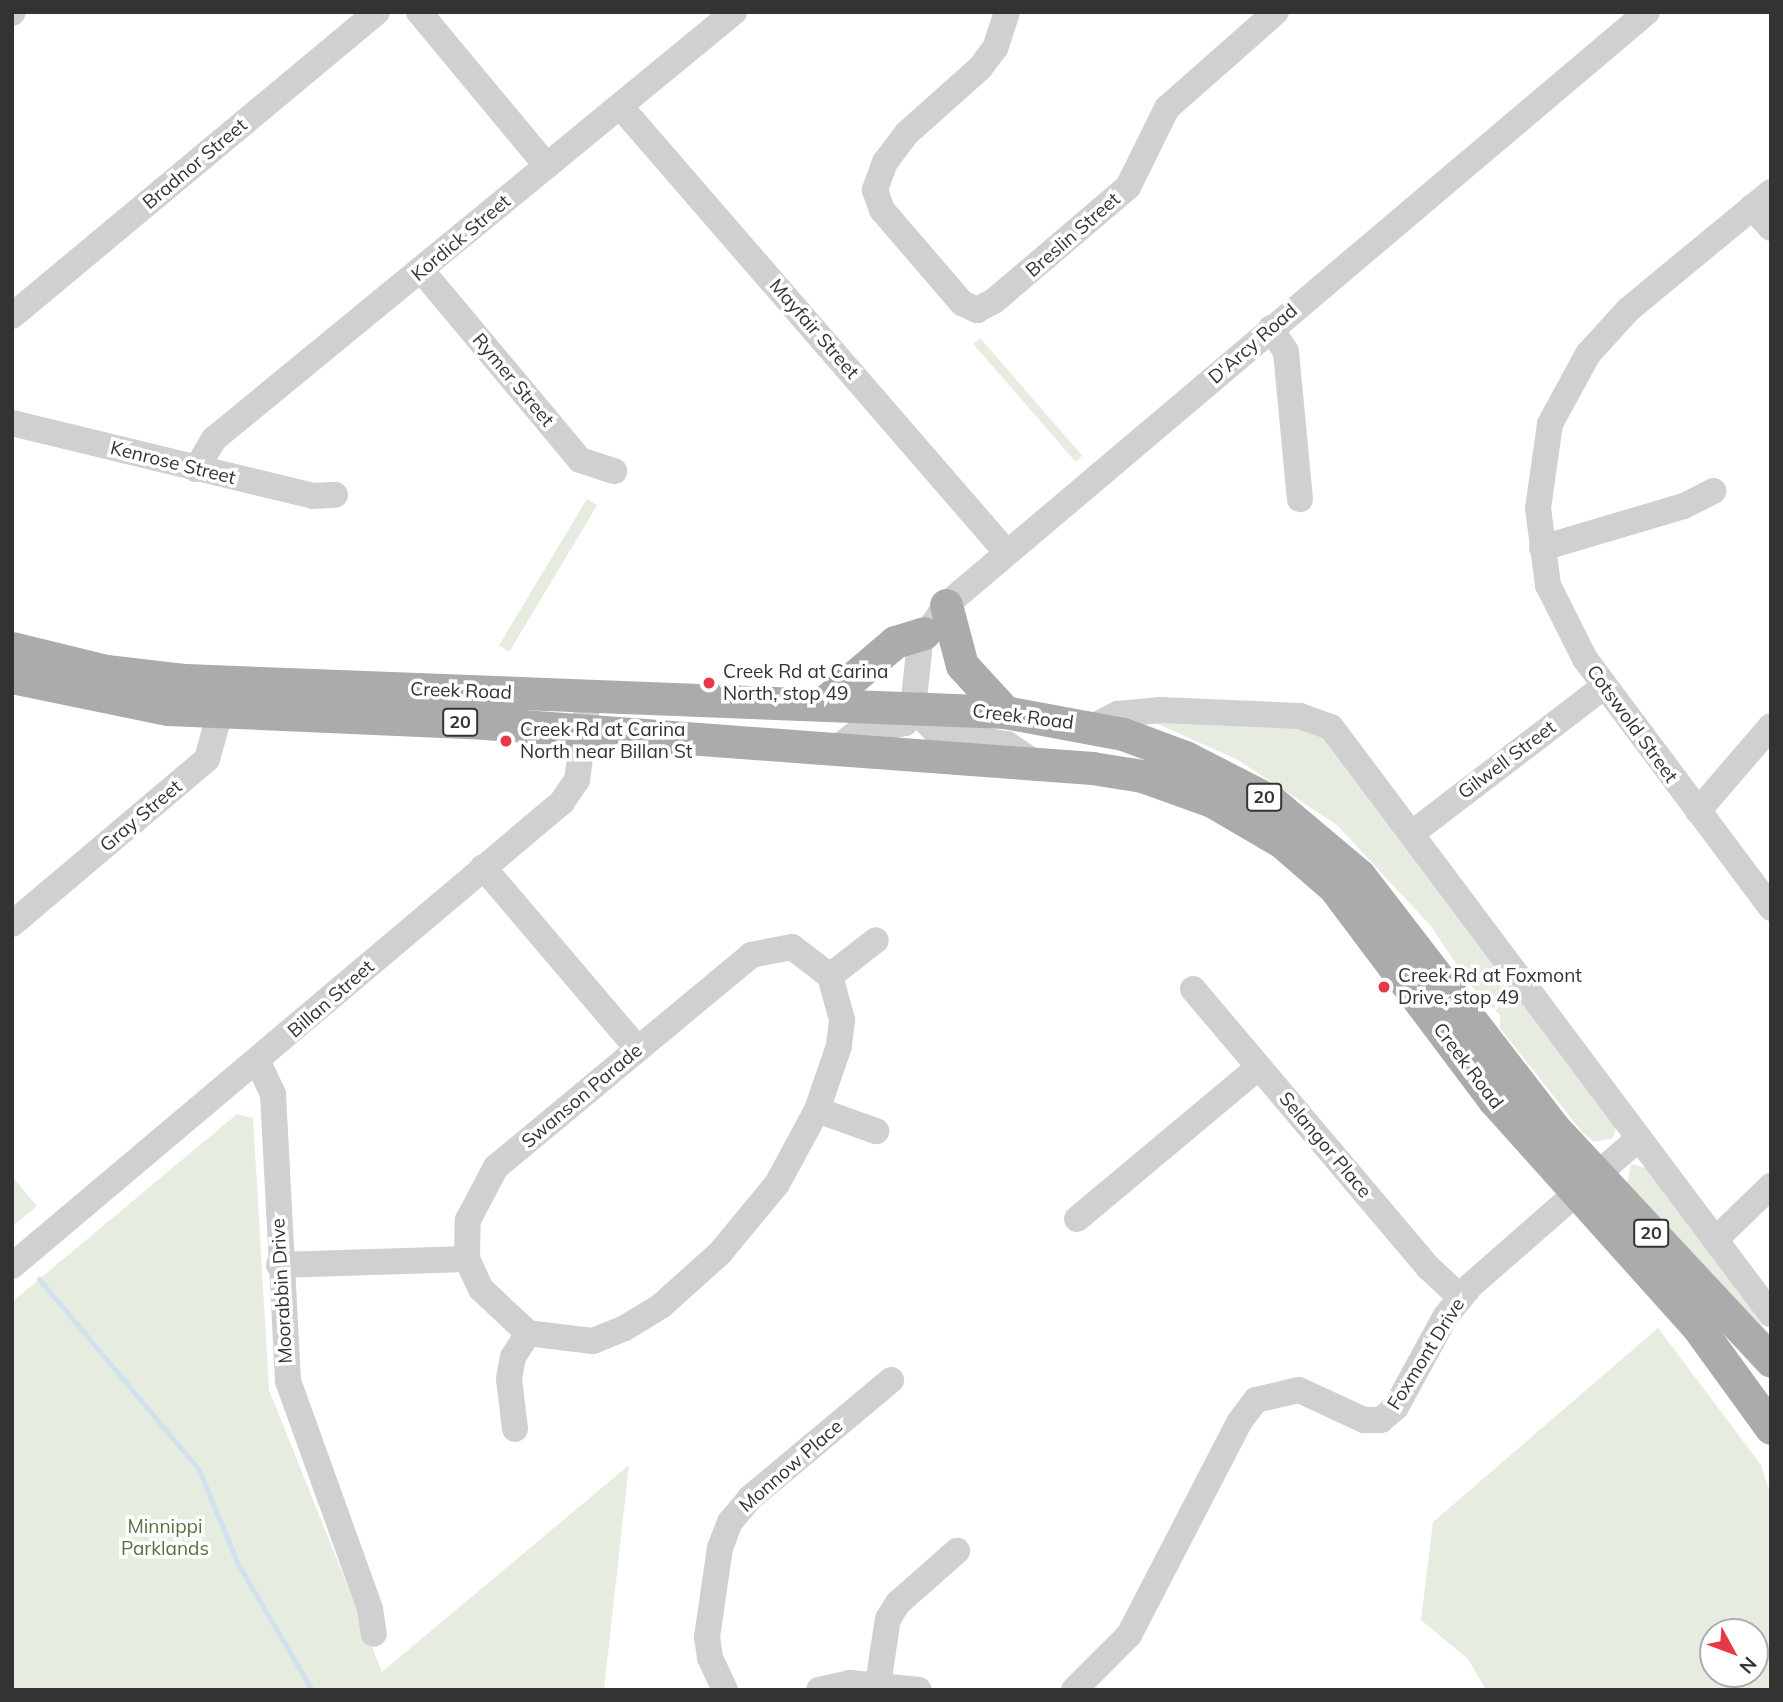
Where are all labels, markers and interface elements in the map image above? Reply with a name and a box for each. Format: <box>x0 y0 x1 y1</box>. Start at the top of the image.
street label: Bradnor Street <box>138 114 252 214</box>
street label: Breslin Street <box>1021 188 1125 282</box>
street label: Kordick Street <box>407 190 515 286</box>
street label: Mayfair Street <box>765 275 863 383</box>
street label: D'Arcy Road <box>1204 299 1302 389</box>
street label: Rymer Street <box>467 329 559 431</box>
street label: Kenrose Street <box>108 436 238 490</box>
place label: Creek Rd at Carina North, stop 49 <box>723 661 889 705</box>
street label: Cotswold Street <box>1582 661 1682 787</box>
marker: Creek Rd at Carina North, stop 49 <box>701 675 717 691</box>
street label: Creek Road <box>410 678 512 704</box>
street label: Creek Road <box>971 699 1075 735</box>
road number: 20 <box>441 708 479 736</box>
street label: Gilwell Street <box>1454 716 1560 804</box>
place label: Creek Rd at Carina North near Billan St <box>520 719 692 763</box>
marker: Creek Rd at Carina North near Billan St <box>498 733 514 749</box>
street label: Gray Street <box>96 775 186 857</box>
road number: 20 <box>1245 782 1283 812</box>
street label: Billan Street <box>283 955 379 1043</box>
place label: Creek Rd at Foxmont Drive, stop 49 <box>1398 965 1582 1009</box>
marker: Creek Rd at Foxmont Drive, stop 49 <box>1376 979 1392 995</box>
street label: Creek Road <box>1428 1019 1508 1113</box>
street label: Swanson Parade <box>517 1039 647 1153</box>
street label: Selangor Place <box>1274 1087 1376 1203</box>
street label: Moorabbin Drive <box>267 1218 297 1364</box>
road number: 20 <box>1632 1218 1670 1248</box>
street label: Foxmont Drive <box>1383 1294 1469 1414</box>
street label: Monnow Place <box>735 1415 847 1517</box>
park label: Minnippi Parklands <box>121 1516 209 1560</box>
north arrow <box>1699 1618 1769 1688</box>
text: N <box>1735 1652 1762 1679</box>

